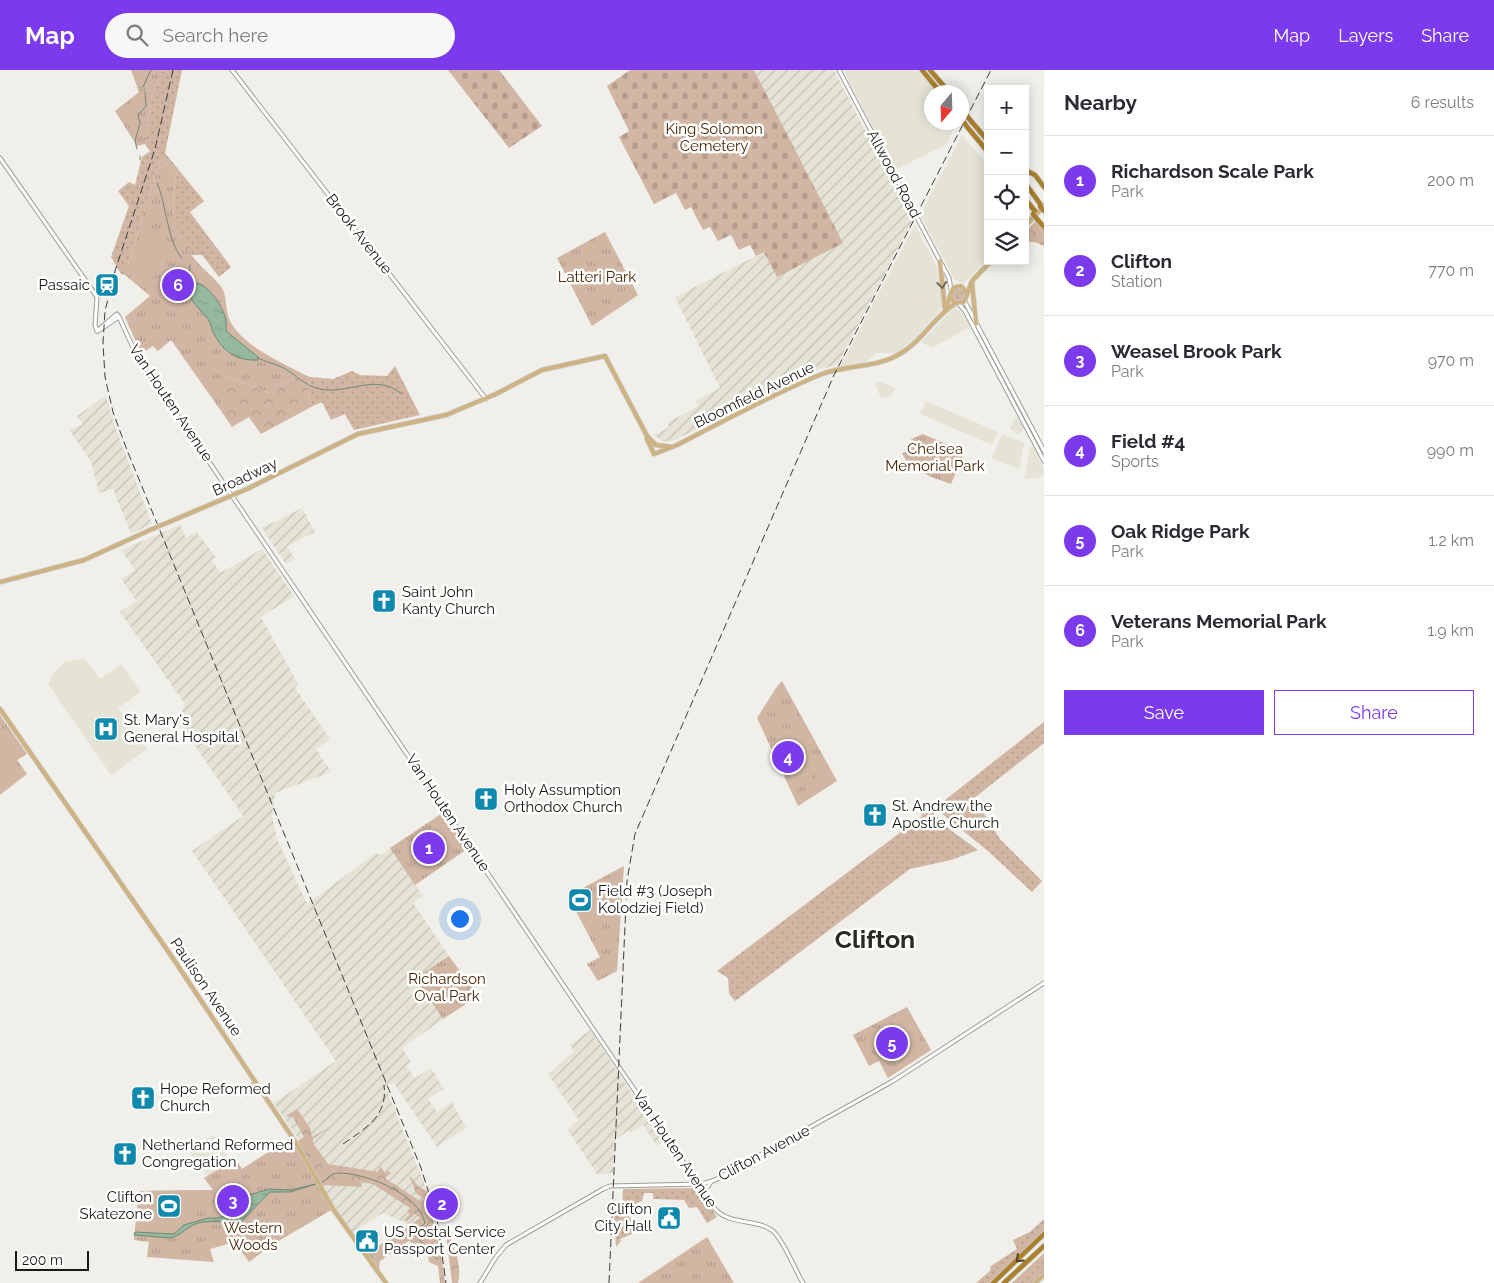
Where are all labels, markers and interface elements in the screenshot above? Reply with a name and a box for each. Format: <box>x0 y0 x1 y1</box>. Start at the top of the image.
search box <box>105 13 455 58</box>
text: Map <box>25 21 75 50</box>
icon: search <box>123 21 151 49</box>
text: Search here <box>163 24 268 46</box>
text: Map <box>1274 25 1310 46</box>
text: Layers <box>1338 25 1393 46</box>
text: Share <box>1421 25 1469 46</box>
north arrow <box>924 85 969 130</box>
map controls <box>984 85 1029 265</box>
button: + <box>984 85 1029 130</box>
text: Nearby <box>1064 90 1137 115</box>
text: 6 results <box>1411 93 1474 112</box>
park label: King Solomon Cemetery <box>665 120 763 155</box>
street label: Allwood Road <box>863 127 925 221</box>
button: − <box>984 130 1029 175</box>
text: Richardson Scale Park <box>1111 160 1314 182</box>
text: 1 <box>1076 171 1084 190</box>
text: 200 m <box>1427 171 1474 190</box>
button: locate <box>984 175 1029 220</box>
text: Park <box>1111 182 1144 201</box>
street label: Brook Avenue <box>322 190 396 278</box>
button: layers <box>984 220 1029 265</box>
text: Clifton <box>1111 250 1172 272</box>
text: 2 <box>1075 261 1085 280</box>
text: 770 m <box>1428 261 1474 280</box>
pin: 6 <box>162 266 194 304</box>
park label: Latteri Park <box>558 268 636 286</box>
station icon: Passaic <box>94 272 120 298</box>
text: Station <box>1111 272 1162 291</box>
place label: Passaic <box>38 276 90 294</box>
one-way arrow <box>937 281 947 290</box>
text: Weasel Brook Park <box>1111 340 1282 362</box>
street label: Van Houten Avenue <box>125 341 217 465</box>
text: 3 <box>1076 351 1084 370</box>
text: 970 m <box>1428 351 1474 370</box>
street label: Bloomfield Avenue <box>691 358 817 432</box>
text: Park <box>1111 362 1144 381</box>
text: Field #4 <box>1111 430 1185 452</box>
park label: Chelsea Memorial Park <box>885 440 985 475</box>
text: 4 <box>1075 441 1085 460</box>
text: 990 m <box>1427 441 1474 460</box>
text: Sports <box>1111 452 1159 471</box>
street label: Broadway <box>210 454 280 500</box>
text: Oak Ridge Park <box>1111 520 1250 542</box>
text: 5 <box>1076 531 1084 550</box>
text: 1.2 km <box>1429 531 1474 550</box>
text: Park <box>1111 542 1144 561</box>
place label: Saint John Kanty Church <box>402 583 495 618</box>
church icon: Saint John Kanty Church <box>371 588 397 614</box>
text: Veterans Memorial Park <box>1111 610 1327 632</box>
text: 6 <box>1075 621 1085 640</box>
text: 1.9 km <box>1427 621 1474 640</box>
text: Park <box>1111 632 1144 651</box>
button: Save <box>1064 690 1264 735</box>
button: Share <box>1274 690 1474 735</box>
place label: St. Mary's General Hospital <box>124 711 240 746</box>
hospital icon: St. Mary's General Hospital <box>93 716 119 742</box>
pin: 4 <box>772 738 804 776</box>
street label: Van Houten Avenue <box>402 751 494 875</box>
place label: Holy Assumption Orthodox Church <box>504 781 622 816</box>
church icon: Holy Assumption Orthodox Church <box>473 786 499 812</box>
place label: St. Andrew the Apostle Church <box>892 797 999 832</box>
church icon: St. Andrew the Apostle Church <box>862 802 888 828</box>
pin: 1 <box>413 829 445 867</box>
place label: Field #3 (Joseph Kolodziej Field) <box>598 882 712 917</box>
sports icon: Field #3 (Joseph Kolodziej Field) <box>567 887 593 913</box>
your location <box>447 906 473 932</box>
district label: Clifton <box>835 924 915 954</box>
street label: Paulison Avenue <box>166 934 246 1040</box>
park label: Richardson Oval Park <box>408 970 486 1005</box>
pin: 5 <box>876 1024 908 1062</box>
place label: Hope Reformed Church <box>160 1080 271 1115</box>
church icon: Hope Reformed Church <box>130 1085 156 1111</box>
street label: Van Houten Avenue <box>629 1087 721 1211</box>
street label: Clifton Avenue <box>715 1121 813 1185</box>
place label: Netherland Reformed Congregation <box>142 1136 293 1171</box>
church icon: Netherland Reformed Congregation <box>112 1141 138 1167</box>
pin: 3 <box>217 1182 249 1220</box>
pin: 2 <box>426 1185 458 1223</box>
place label: Clifton Skatezone <box>80 1188 152 1223</box>
sports icon: Clifton Skatezone <box>156 1193 182 1219</box>
place label: Clifton City Hall <box>595 1200 653 1235</box>
public building icon: Clifton City Hall <box>656 1205 682 1231</box>
park label: Western Woods <box>224 1219 282 1254</box>
place label: US Postal Service Passport Center <box>384 1223 506 1258</box>
public building icon: US Postal Service Passport Center <box>354 1228 380 1254</box>
scale bar <box>15 1248 89 1271</box>
text: 200 m <box>22 1252 63 1268</box>
one-way arrow <box>1015 1253 1024 1262</box>

